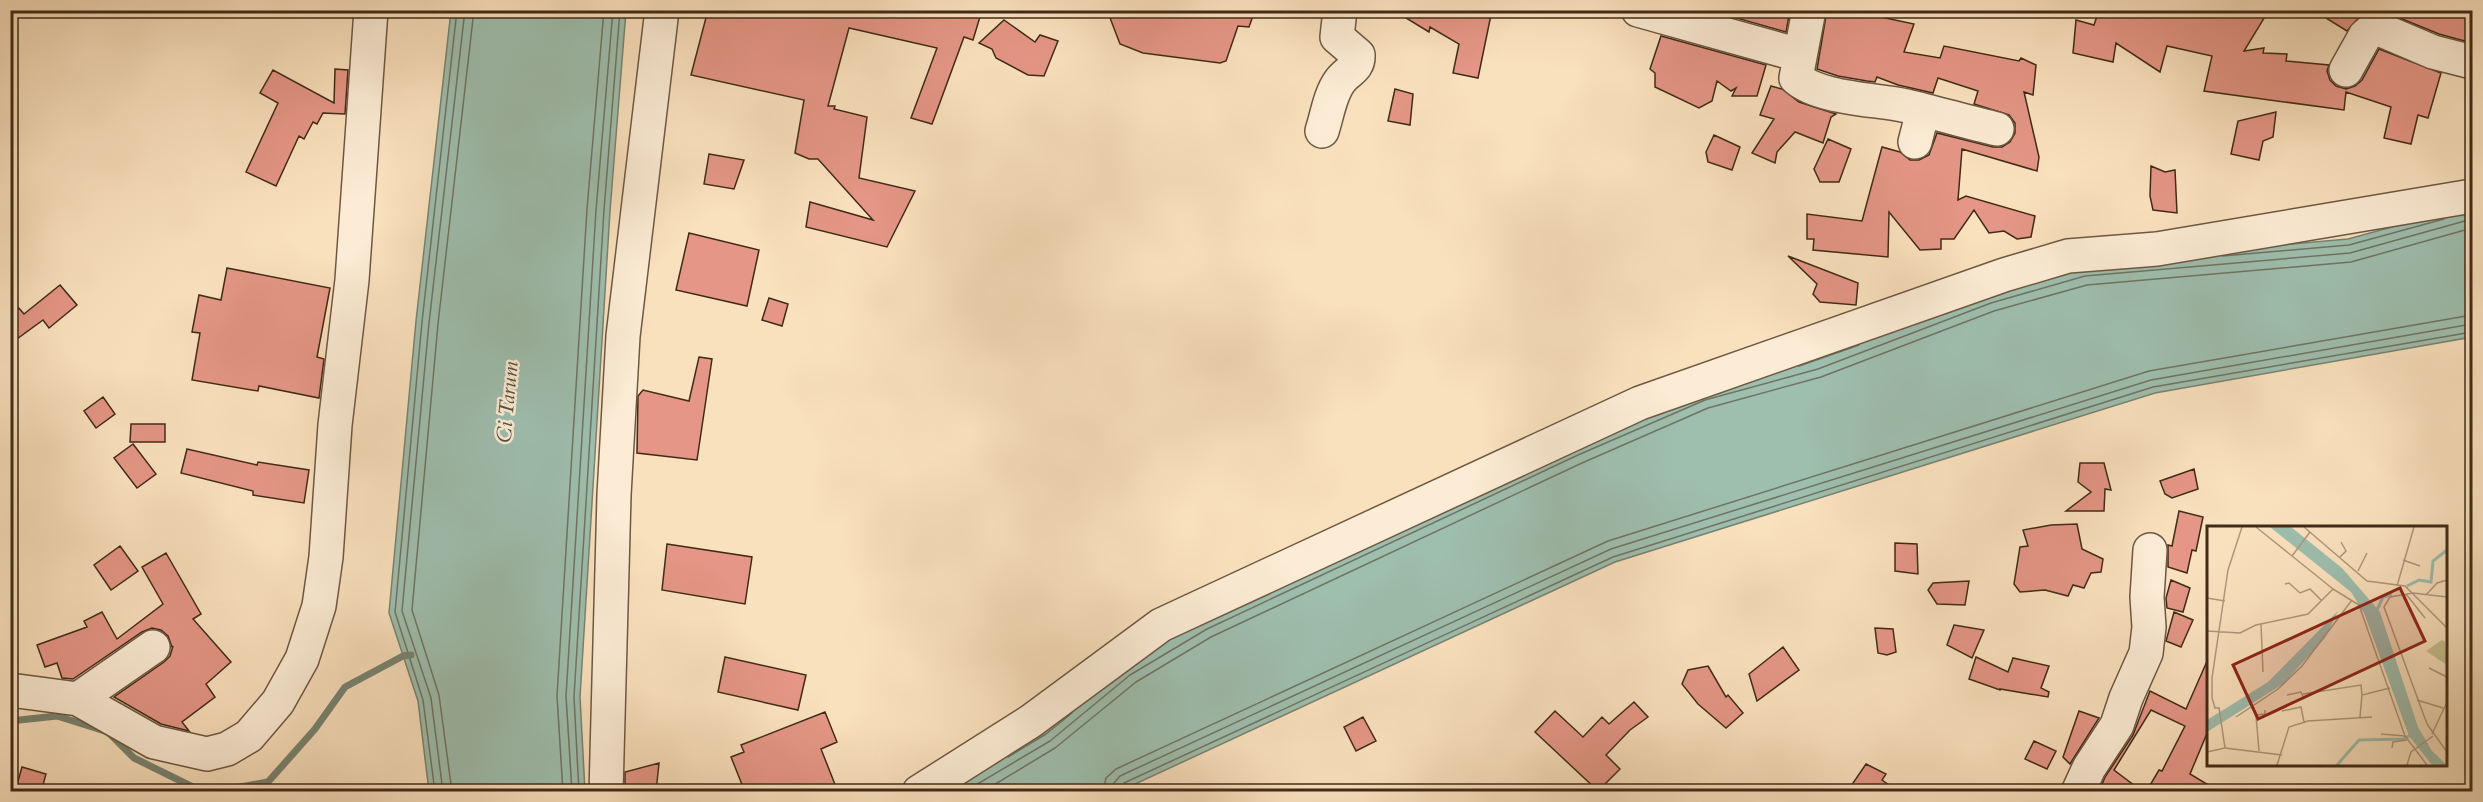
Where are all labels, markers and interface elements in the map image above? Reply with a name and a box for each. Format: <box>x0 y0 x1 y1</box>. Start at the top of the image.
water label: Ci Tarum <box>489 360 526 444</box>
inset map <box>2207 526 2447 766</box>

